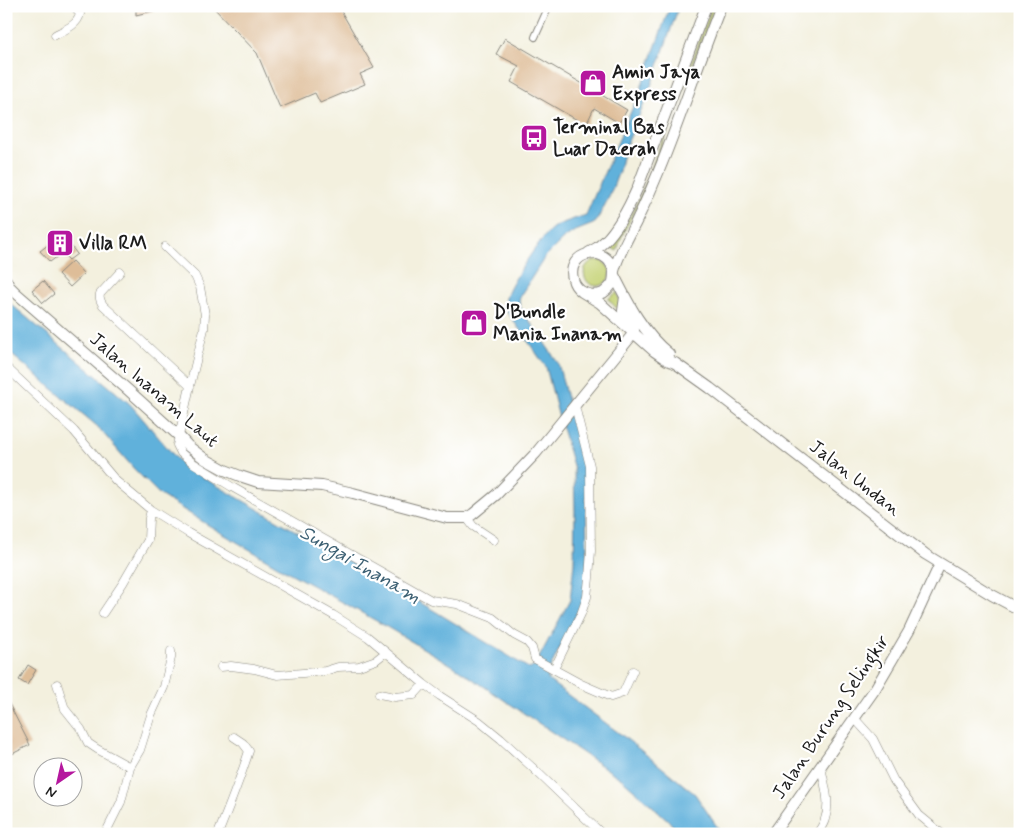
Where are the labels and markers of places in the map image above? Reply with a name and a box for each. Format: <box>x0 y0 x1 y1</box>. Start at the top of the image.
place label: Amin Jaya Express <box>612 60 701 107</box>
shop icon: Amin Jaya Express <box>578 68 608 98</box>
place label: Terminal Bas Luar Daerah <box>553 115 665 162</box>
bus stop icon: Terminal Bas Luar Daerah <box>519 123 549 153</box>
building icon: Villa RM <box>45 228 75 258</box>
place label: Villa RM <box>79 231 147 256</box>
place label: D'Bundle Mania Inanam <box>493 300 622 347</box>
shop icon: D'Bundle Mania Inanam <box>459 308 489 338</box>

